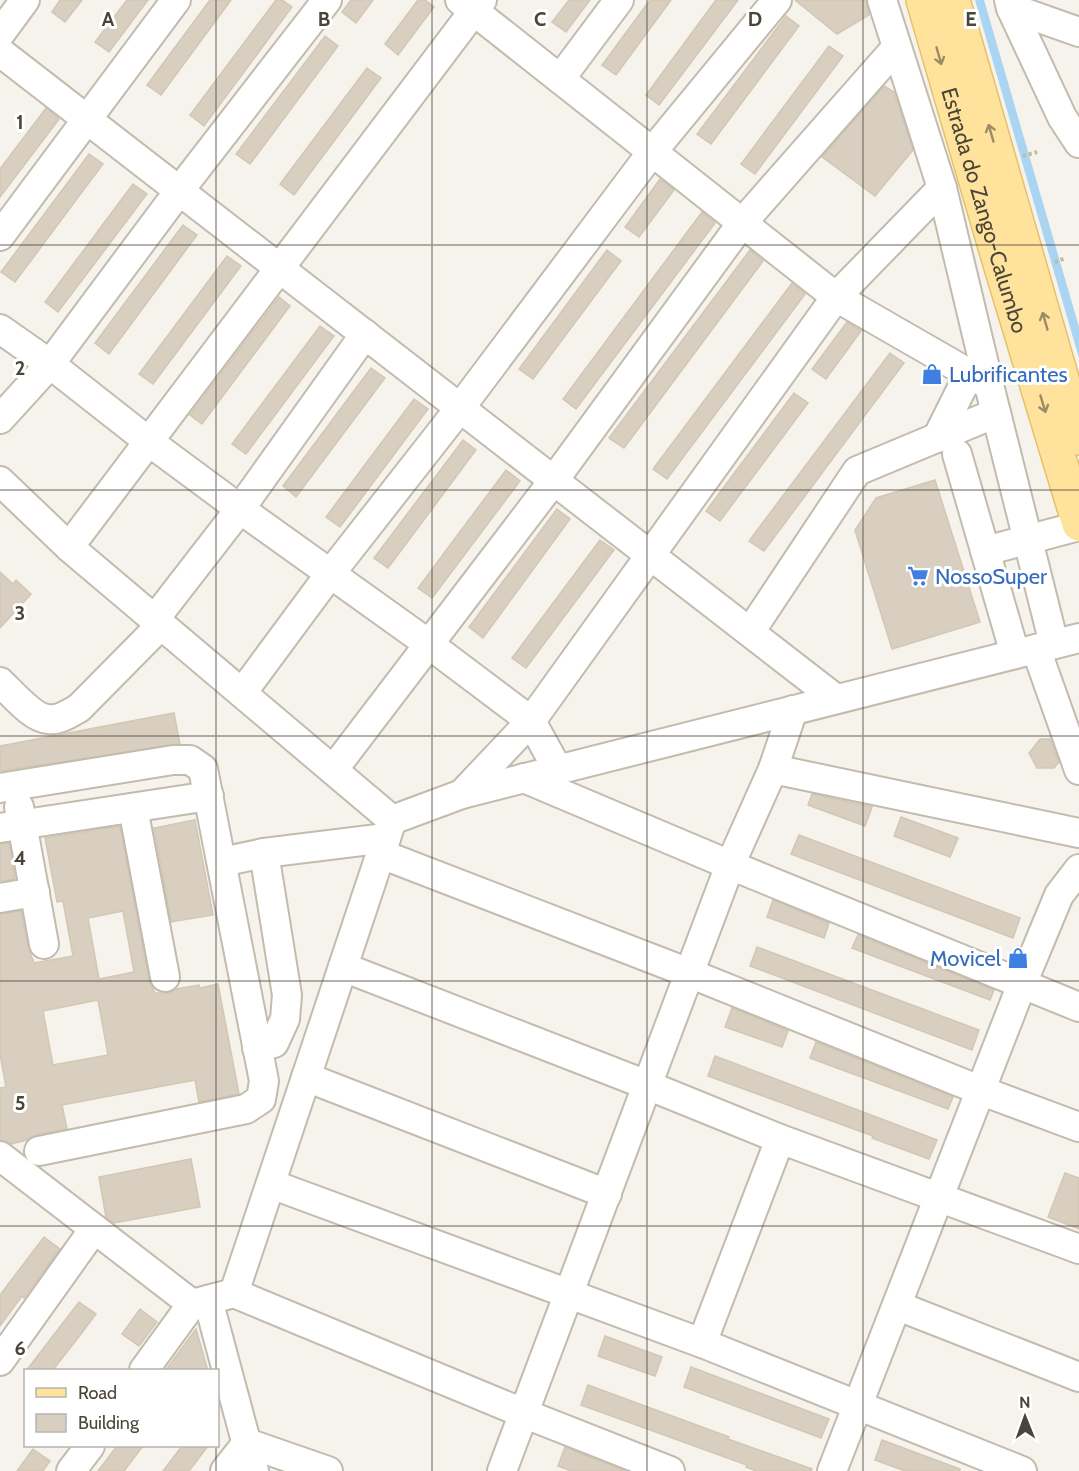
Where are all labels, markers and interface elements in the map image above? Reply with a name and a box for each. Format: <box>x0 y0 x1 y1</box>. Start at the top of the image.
text: A <box>102 7 115 31</box>
text: B <box>318 7 330 31</box>
text: C <box>534 7 546 31</box>
text: D <box>748 7 762 31</box>
text: E <box>965 7 977 31</box>
one-way arrow <box>934 46 946 65</box>
street label: Estrada do Zango-Calumbo <box>935 84 1033 336</box>
text: 1 <box>16 110 24 134</box>
one-way arrow <box>985 124 996 143</box>
one-way arrow <box>1039 312 1050 331</box>
text: 2 <box>15 356 25 380</box>
place label: Lubrificantes <box>949 361 1068 388</box>
shop icon: Lubrificantes <box>920 362 944 386</box>
one-way arrow <box>1038 394 1049 413</box>
place label: NossoSuper <box>935 563 1047 590</box>
supermarket icon: NossoSuper <box>906 564 930 588</box>
text: 3 <box>15 601 25 625</box>
text: 4 <box>14 846 26 870</box>
place label: Movicel <box>930 945 1002 972</box>
shop icon: Movicel <box>1006 946 1030 970</box>
text: 5 <box>15 1091 25 1115</box>
text: 6 <box>14 1336 26 1360</box>
legend <box>24 1369 219 1447</box>
text: Road <box>78 1382 117 1404</box>
north arrow <box>995 1387 1055 1447</box>
text: N <box>1019 1393 1031 1412</box>
text: Building <box>78 1412 140 1434</box>

